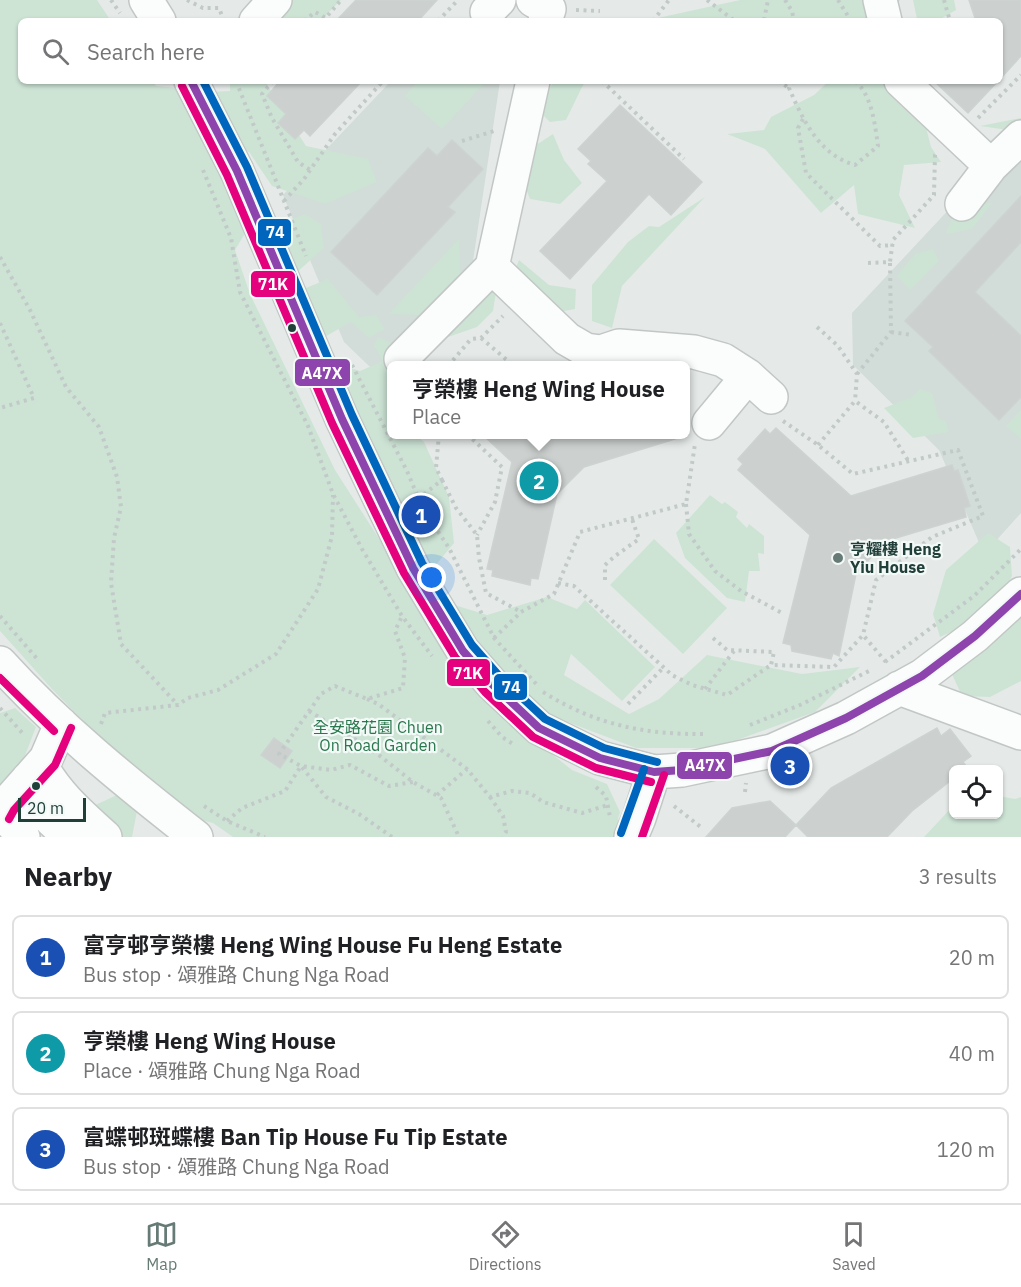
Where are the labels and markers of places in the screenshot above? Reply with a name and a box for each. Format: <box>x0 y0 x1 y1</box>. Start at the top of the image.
unlabelled marker <box>286 322 298 334</box>
pin: 2 <box>520 458 558 504</box>
pin: 1 <box>402 492 440 538</box>
place label: 亨耀樓 Heng Yiu House <box>850 539 941 577</box>
marker: 亨耀樓 Heng Yiu House <box>831 551 845 565</box>
pin: 3 <box>770 744 810 789</box>
unlabelled marker <box>30 780 42 792</box>

